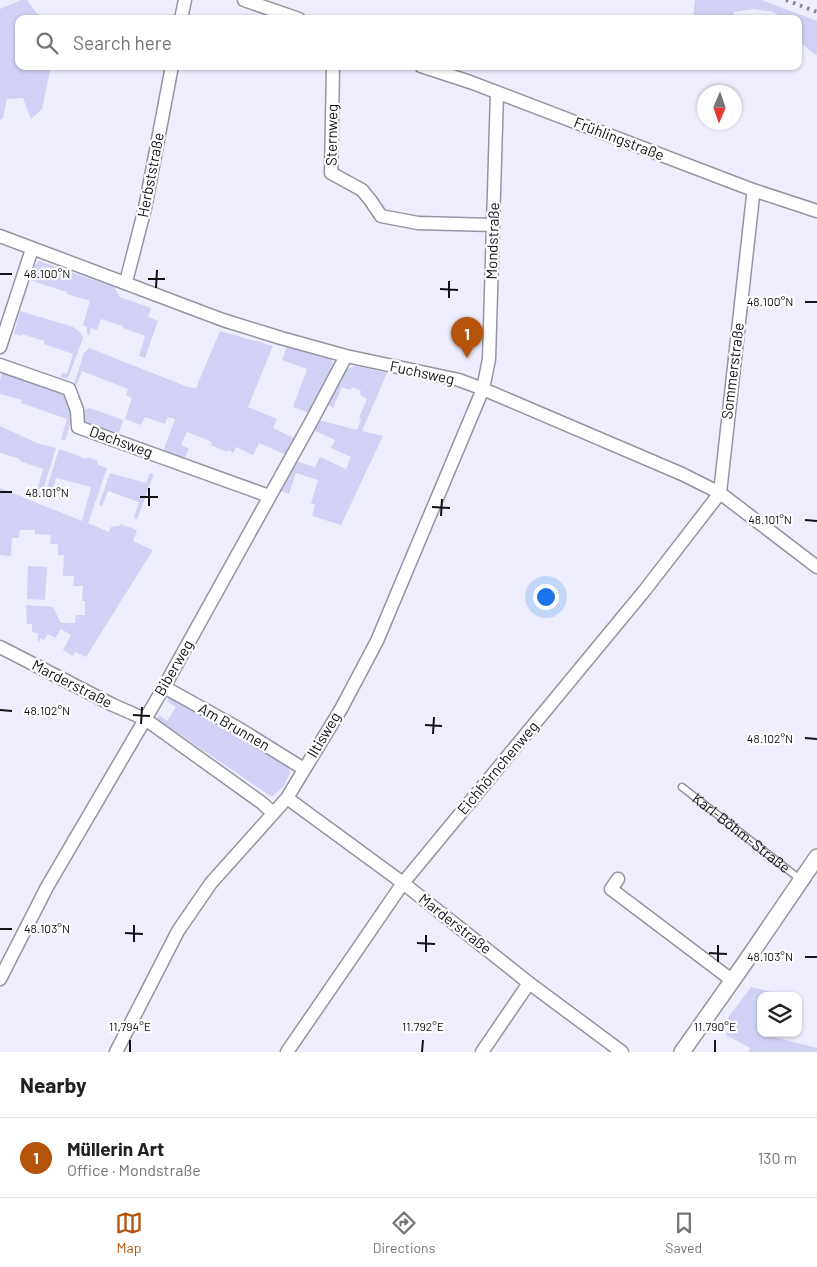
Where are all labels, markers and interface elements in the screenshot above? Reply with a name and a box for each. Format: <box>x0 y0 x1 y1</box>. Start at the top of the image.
search box <box>15 15 802 70</box>
icon: search <box>33 29 61 57</box>
text: Search here <box>73 31 172 54</box>
north arrow <box>697 85 742 130</box>
street label: Sternweg <box>321 104 341 166</box>
street label: Frühlingstraße <box>572 113 667 164</box>
street label: Herbststraße <box>133 131 167 219</box>
street label: Mondstraße <box>482 202 502 280</box>
text: 48.100°N <box>24 266 70 280</box>
text: 48.100°N <box>747 294 793 308</box>
pin: 1 <box>451 317 483 358</box>
street label: Sommerstraße <box>717 322 747 420</box>
street label: Fuchsweg <box>388 356 456 388</box>
street label: Dachsweg <box>87 421 155 461</box>
text: 48.101°N <box>25 485 69 499</box>
text: 48.101°N <box>748 512 792 526</box>
your location <box>533 584 559 610</box>
street label: Biberweg <box>150 636 196 699</box>
street label: Marderstraße <box>29 655 116 711</box>
street label: Am Brunnen <box>196 698 273 754</box>
text: 48.102°N <box>24 703 70 717</box>
street label: Iltisweg <box>303 708 344 761</box>
street label: Eichhörnchenweg <box>453 717 542 818</box>
text: 48.102°N <box>747 731 793 745</box>
street label: Karl-Böhm-Straße <box>689 789 794 876</box>
street label: Marderstraße <box>416 889 496 957</box>
text: 48.103°N <box>24 921 70 935</box>
text: 48.103°N <box>747 949 793 963</box>
map controls <box>757 992 802 1037</box>
button: layers <box>757 992 802 1037</box>
text: 11.794°E <box>109 1019 151 1033</box>
text: 11.792°E <box>402 1019 444 1033</box>
text: 11.790°E <box>694 1019 736 1033</box>
text: Nearby <box>20 1072 86 1097</box>
text: Müllerin Art <box>67 1137 164 1160</box>
text: 1 <box>33 1148 39 1167</box>
text: 130 m <box>758 1148 797 1167</box>
text: Office · Mondstraße <box>67 1160 201 1179</box>
tab: Map <box>115 1209 143 1256</box>
tab: Directions <box>373 1209 435 1256</box>
tab: Saved <box>665 1209 702 1256</box>

